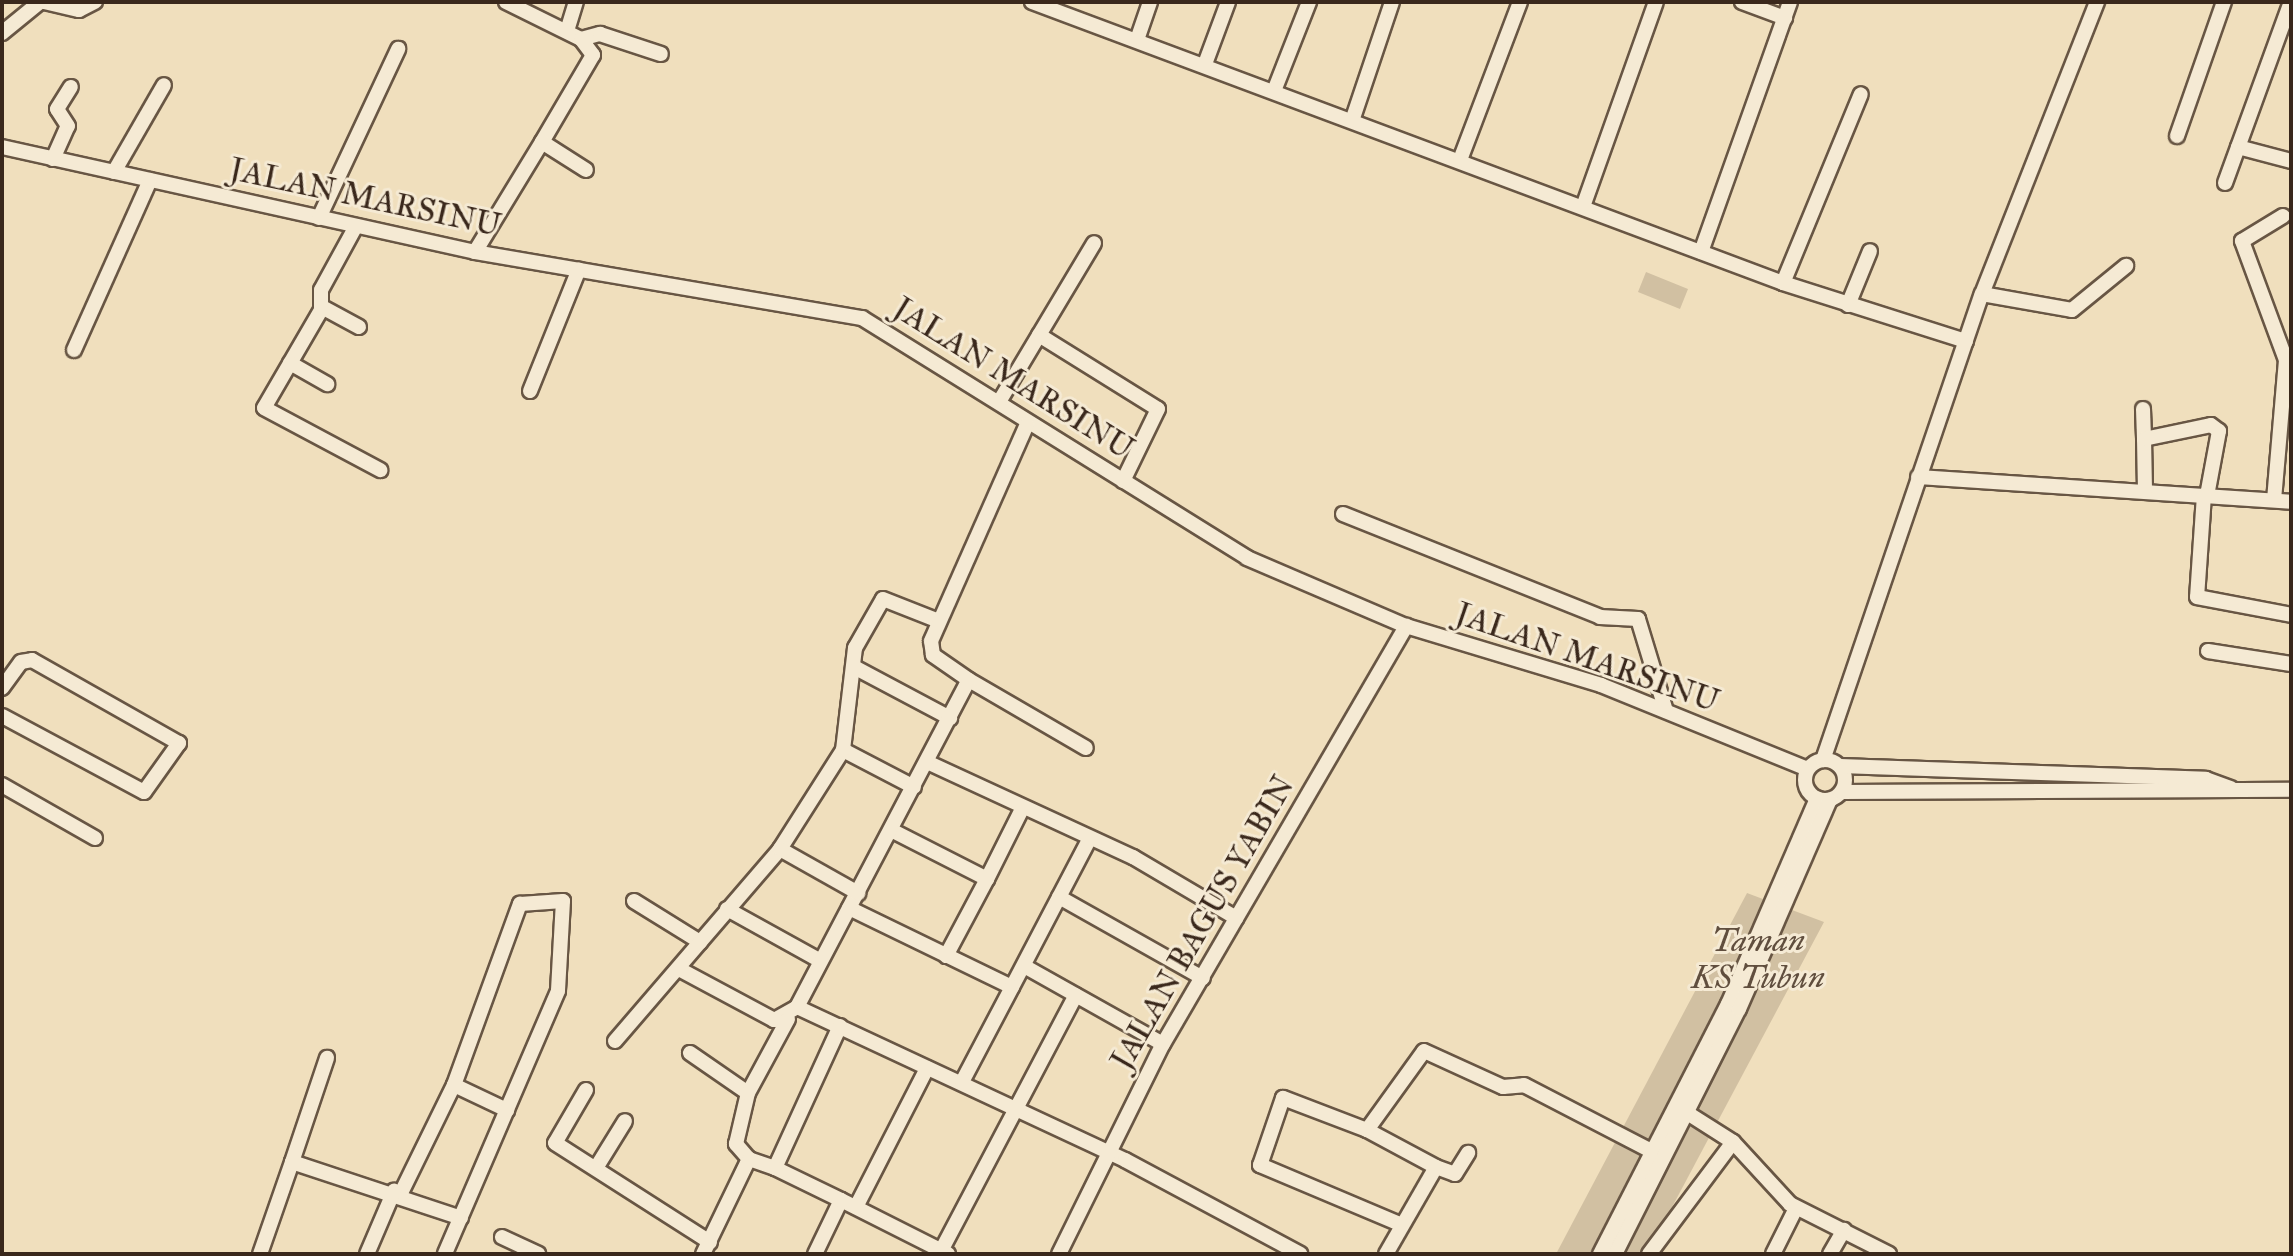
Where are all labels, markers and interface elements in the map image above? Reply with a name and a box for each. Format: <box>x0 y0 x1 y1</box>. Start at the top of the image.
street label: JALAN MARSINU <box>226 151 504 245</box>
street label: JALAN MARSINU <box>886 290 1140 468</box>
street label: JALAN MARSINU <box>1450 595 1724 721</box>
street label: JALAN BAGUS YABIN <box>1103 769 1303 1077</box>
park label: Taman KS Tubun <box>1691 923 1825 998</box>

